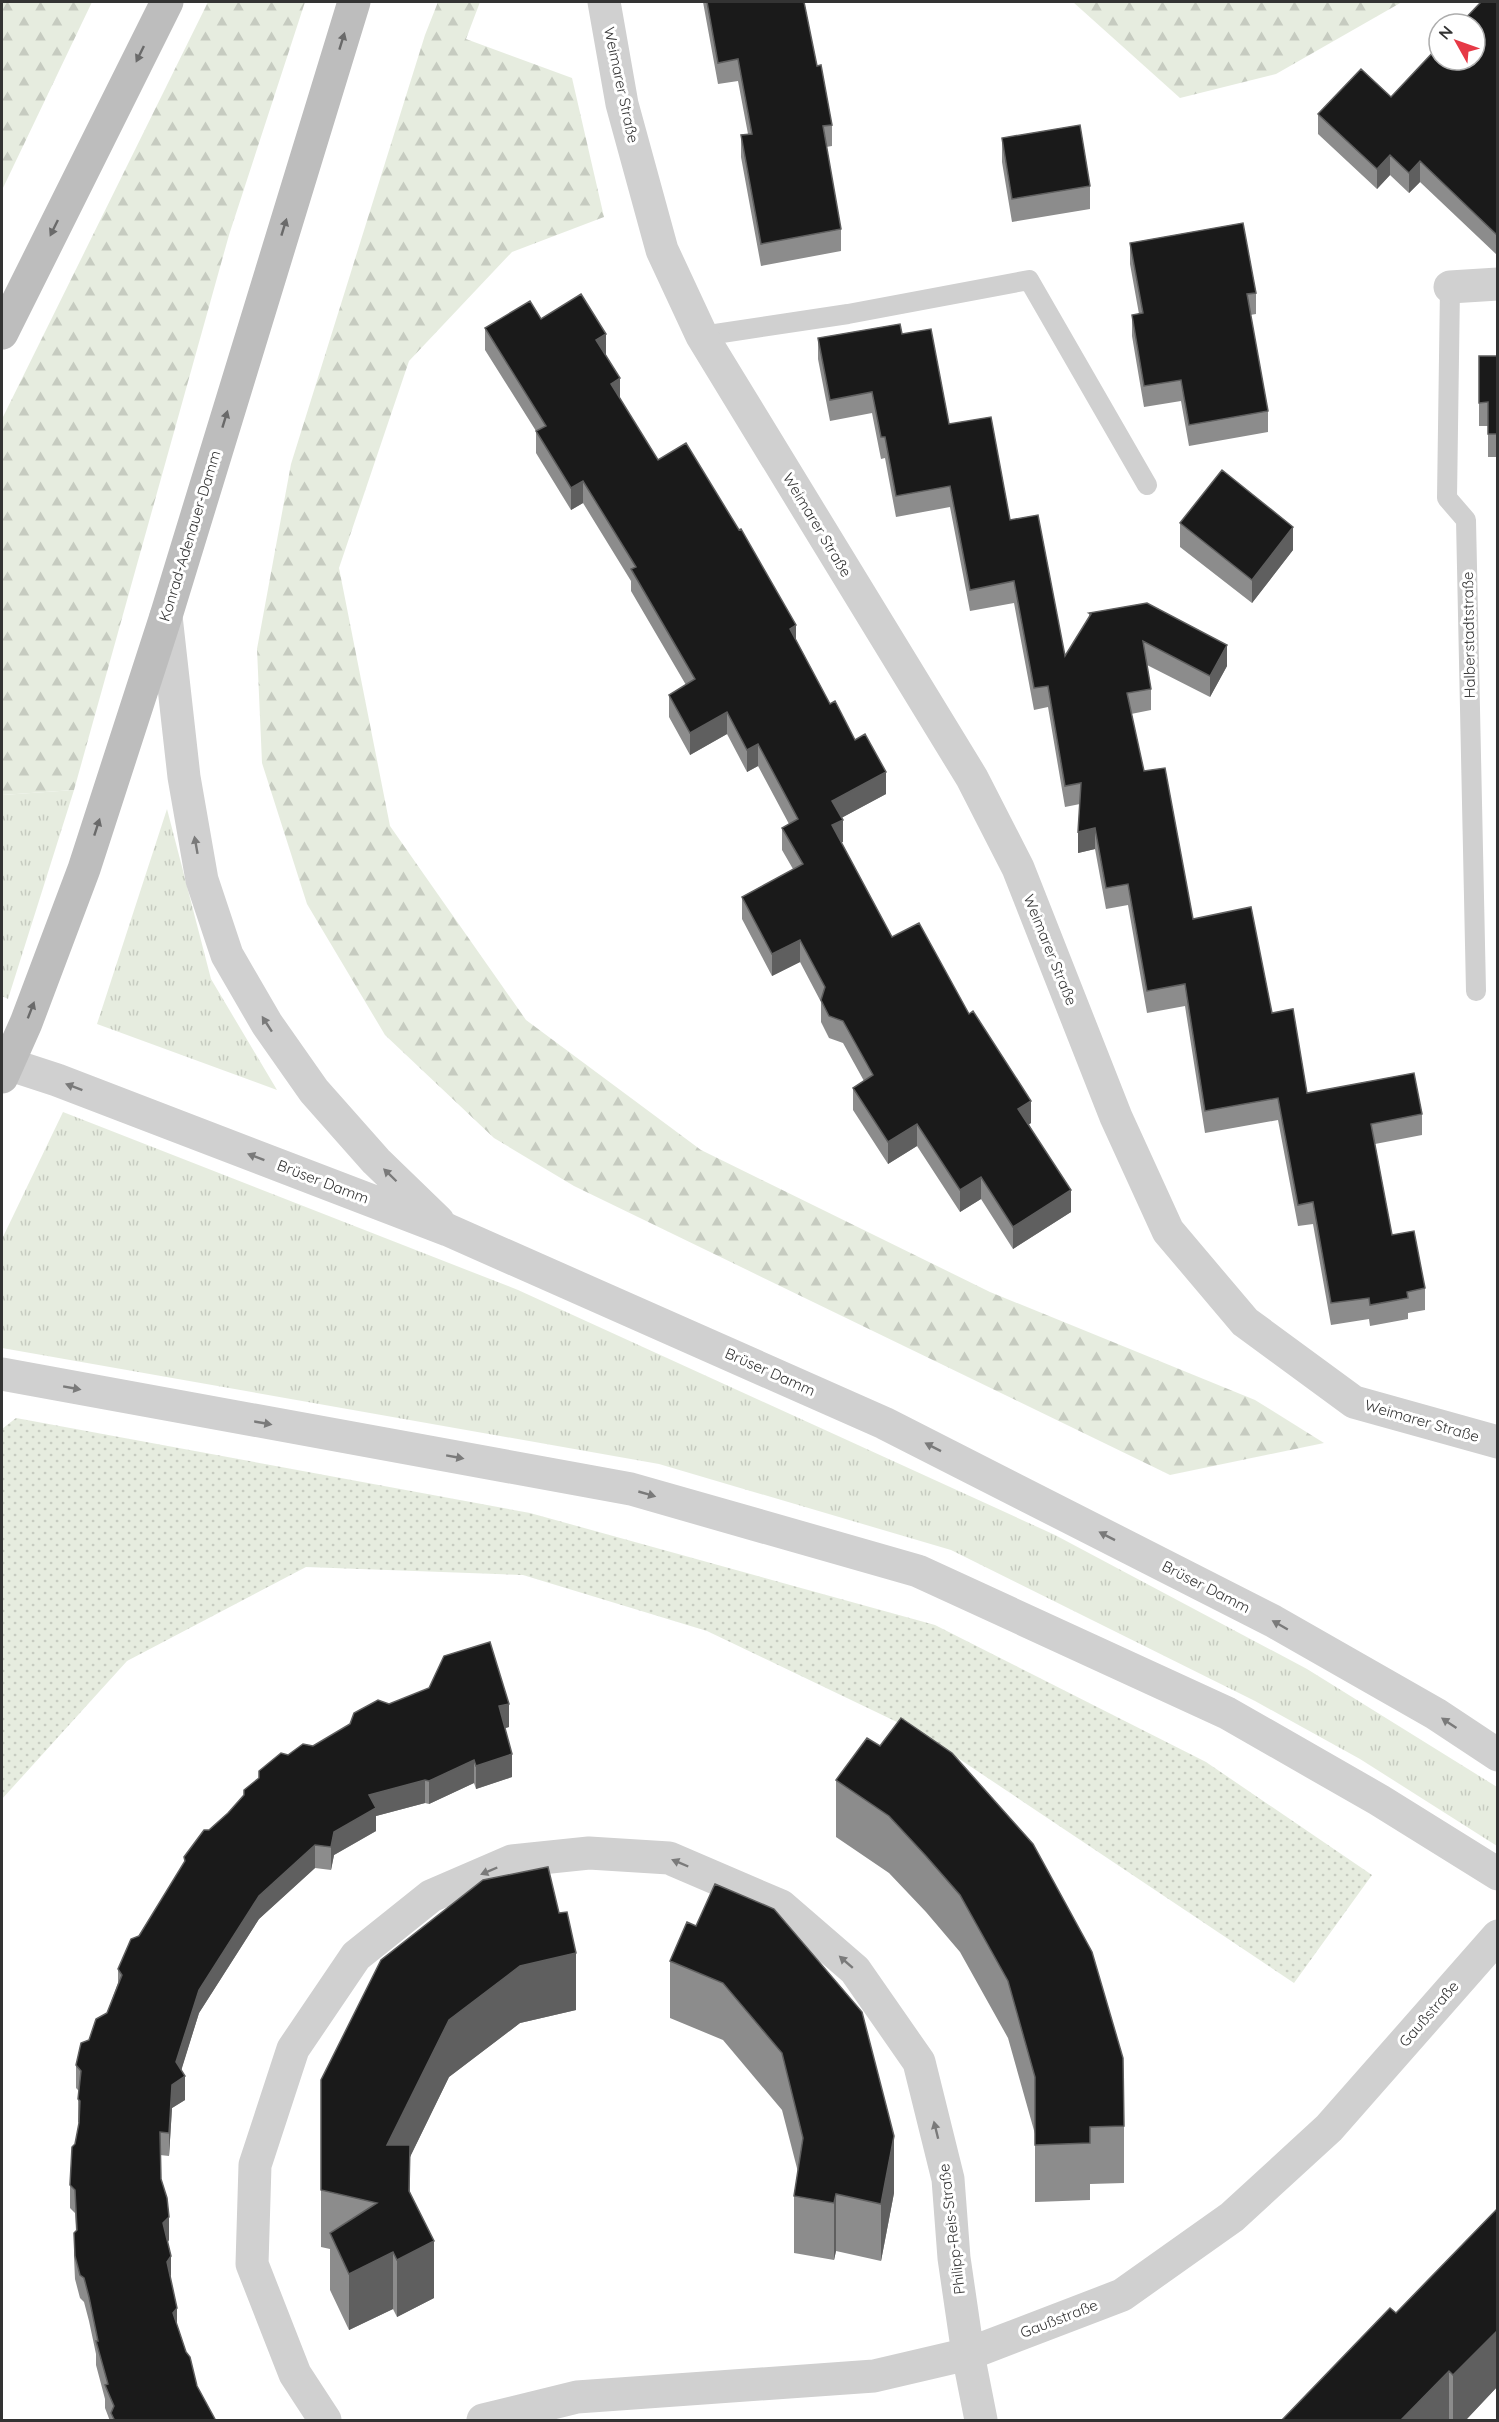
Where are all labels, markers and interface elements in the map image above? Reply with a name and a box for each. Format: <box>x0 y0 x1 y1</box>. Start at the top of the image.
north arrow <box>1427 12 1487 72</box>
text: N <box>1434 21 1457 43</box>
street label: Weimarer Straße <box>600 25 643 145</box>
one-way arrow <box>338 32 347 50</box>
one-way arrow <box>136 45 145 62</box>
one-way arrow <box>280 218 289 236</box>
one-way arrow <box>49 220 58 237</box>
one-way arrow <box>221 410 230 428</box>
street label: Konrad-Adenauer-Damm <box>154 448 225 624</box>
street label: Weimarer Straße <box>779 469 856 580</box>
street label: Halberstadtstraße <box>1458 571 1479 699</box>
one-way arrow <box>93 818 103 836</box>
one-way arrow <box>191 835 200 854</box>
street label: Weimarer Straße <box>1020 891 1081 1008</box>
one-way arrow <box>26 1001 36 1019</box>
one-way arrow <box>262 1016 273 1033</box>
one-way arrow <box>65 1081 83 1091</box>
one-way arrow <box>247 1151 265 1161</box>
street label: Brüser Damm <box>275 1155 372 1208</box>
one-way arrow <box>383 1168 398 1182</box>
street label: Brüser Damm <box>722 1343 818 1400</box>
one-way arrow <box>62 1384 81 1393</box>
street label: Weimarer Straße <box>1363 1395 1482 1446</box>
one-way arrow <box>254 1418 273 1427</box>
one-way arrow <box>924 1443 941 1452</box>
one-way arrow <box>446 1453 465 1462</box>
one-way arrow <box>638 1490 656 1499</box>
one-way arrow <box>1098 1531 1115 1541</box>
street label: Brüser Damm <box>1159 1556 1254 1617</box>
one-way arrow <box>1271 1620 1288 1630</box>
one-way arrow <box>1440 1717 1457 1728</box>
one-way arrow <box>671 1858 689 1868</box>
one-way arrow <box>479 1866 497 1876</box>
one-way arrow <box>839 1956 854 1969</box>
street label: Gaußstraße <box>1395 1977 1463 2051</box>
one-way arrow <box>931 2121 941 2139</box>
street label: Philipp-Reis-Straße <box>934 2163 969 2296</box>
street label: Gaußstraße <box>1017 2295 1100 2342</box>

